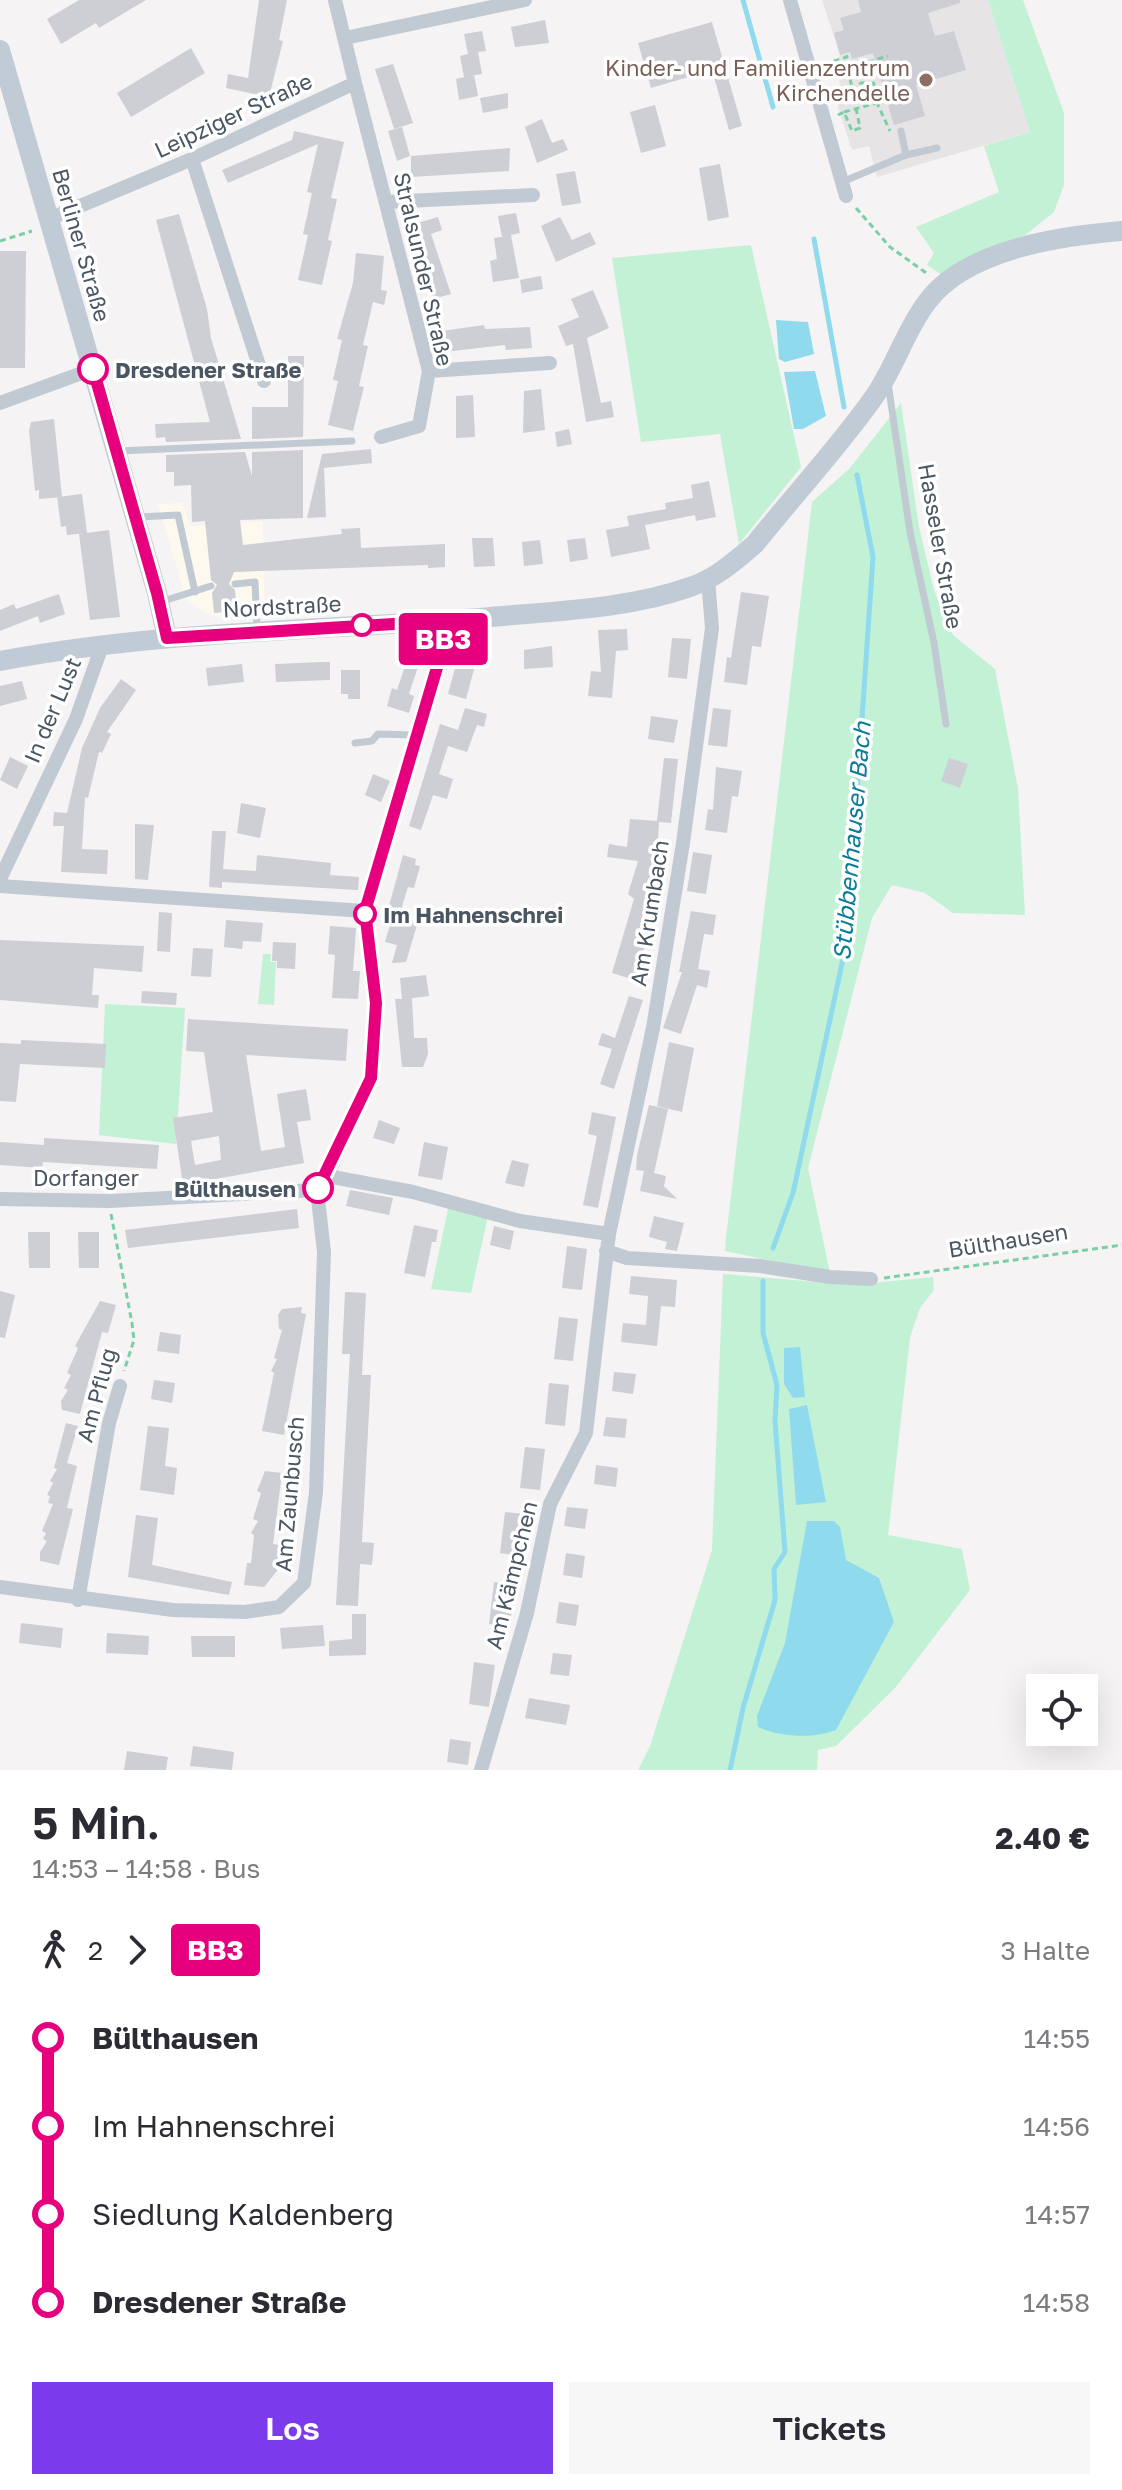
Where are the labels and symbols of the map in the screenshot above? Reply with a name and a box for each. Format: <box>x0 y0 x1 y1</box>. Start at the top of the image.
place label: Kinder- und Familienzentrum Kirchendelle <box>605 54 910 106</box>
street label: Leipziger Straße <box>150 67 316 163</box>
marker: Kinder- und Familienzentrum Kirchendelle <box>917 71 935 89</box>
street label: Berliner Straße <box>47 165 117 325</box>
street label: Stralsunder Straße <box>389 170 459 368</box>
marker: Dresdener Straße <box>78 354 108 384</box>
place label: Dresdener Straße <box>115 356 302 383</box>
street label: Hasseler Straße <box>913 461 969 631</box>
street label: Nordstraße <box>222 589 342 623</box>
line badge: BB3 <box>397 613 489 665</box>
unlabelled marker <box>351 614 373 636</box>
street label: In der Lust <box>18 653 86 767</box>
water label: Stübbenhauser Bach <box>826 719 876 962</box>
street label: Am Krumbach <box>624 838 674 988</box>
place label: Im Hahnenschrei <box>383 901 563 928</box>
marker: Im Hahnenschrei <box>354 903 376 925</box>
street label: Dorfanger <box>33 1164 139 1191</box>
marker: Bülthausen <box>303 1173 333 1203</box>
place label: Bülthausen <box>174 1175 296 1202</box>
street label: Bülthausen <box>946 1217 1070 1263</box>
street label: Am Pflug <box>71 1345 121 1445</box>
street label: Am Zaunbusch <box>269 1415 309 1573</box>
street label: Am Kämpchen <box>480 1498 542 1652</box>

